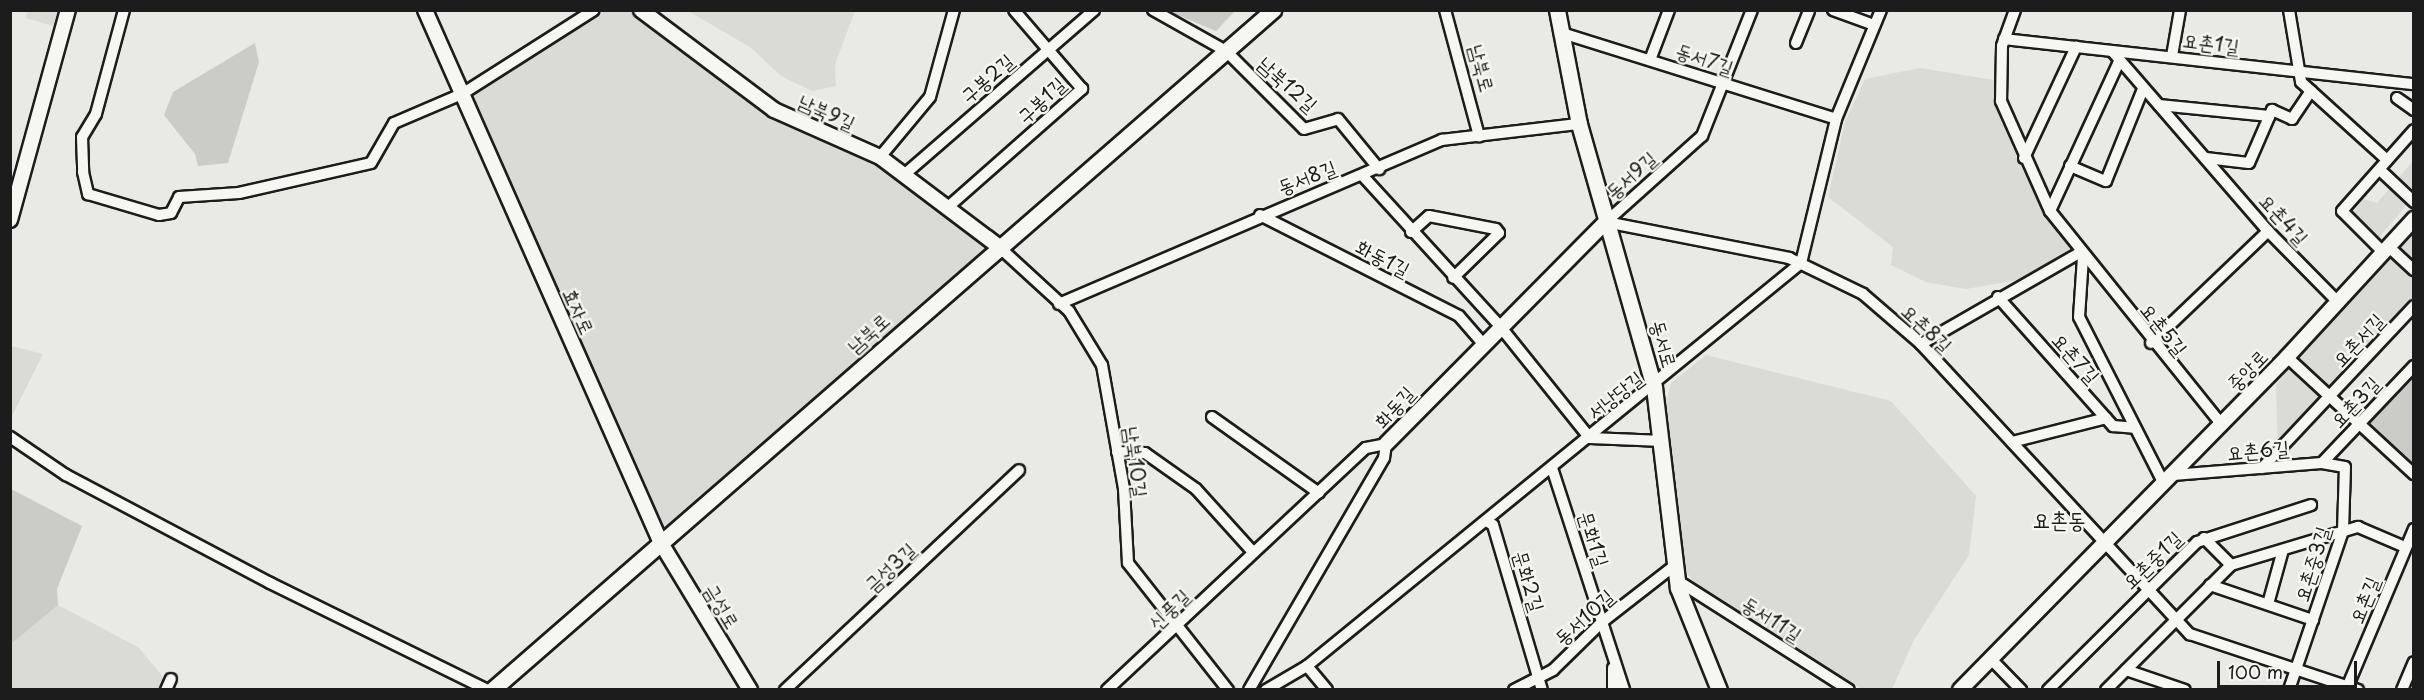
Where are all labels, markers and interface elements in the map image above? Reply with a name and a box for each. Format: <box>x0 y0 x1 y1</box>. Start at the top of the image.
street label: 요촌1길 <box>2181 28 2241 58</box>
street label: 동서7길 <box>1673 38 1737 80</box>
street label: 남북로 <box>1464 42 1500 94</box>
street label: 구봉2길 <box>956 48 1018 108</box>
street label: 남북12길 <box>1253 51 1323 117</box>
street label: 구봉1길 <box>1012 72 1070 128</box>
street label: 남북9길 <box>795 89 859 135</box>
street label: 동서9길 <box>1601 146 1661 204</box>
street label: 동서8길 <box>1274 155 1340 199</box>
street label: 요촌4길 <box>2254 188 2314 250</box>
street label: 화동1길 <box>1352 234 1414 282</box>
street label: 효자로 <box>558 284 600 338</box>
street label: 요촌8길 <box>1897 298 1957 358</box>
street label: 요촌5길 <box>2135 298 2193 360</box>
street label: 남북로 <box>842 308 894 358</box>
street label: 요촌서길 <box>2327 308 2389 372</box>
street label: 동서로 <box>1646 317 1682 371</box>
street label: 요촌7길 <box>2047 328 2105 388</box>
street label: 중앙로 <box>2222 344 2272 396</box>
street label: 서낭당길 <box>1582 366 1648 424</box>
street label: 요촌3길 <box>2325 371 2385 433</box>
street label: 화동길 <box>1369 381 1419 433</box>
street label: 남북10길 <box>1119 425 1153 499</box>
street label: 요촌6길 <box>2226 435 2290 465</box>
district label: 요촌동 <box>2032 506 2086 532</box>
street label: 문화1길 <box>1574 508 1614 570</box>
street label: 요촌중3길 <box>2289 523 2335 605</box>
street label: 요촌중1길 <box>2117 526 2187 594</box>
street label: 금성3길 <box>859 537 921 597</box>
street label: 문화2길 <box>1508 548 1550 614</box>
street label: 요촌길 <box>2344 573 2384 627</box>
street label: 금성로 <box>699 579 745 633</box>
street label: 신풍길 <box>1143 584 1195 634</box>
street label: 동서10길 <box>1549 584 1619 650</box>
street label: 동서11길 <box>1738 591 1806 647</box>
scale bar <box>2220 649 2360 687</box>
text: 100 m <box>2228 658 2283 685</box>

